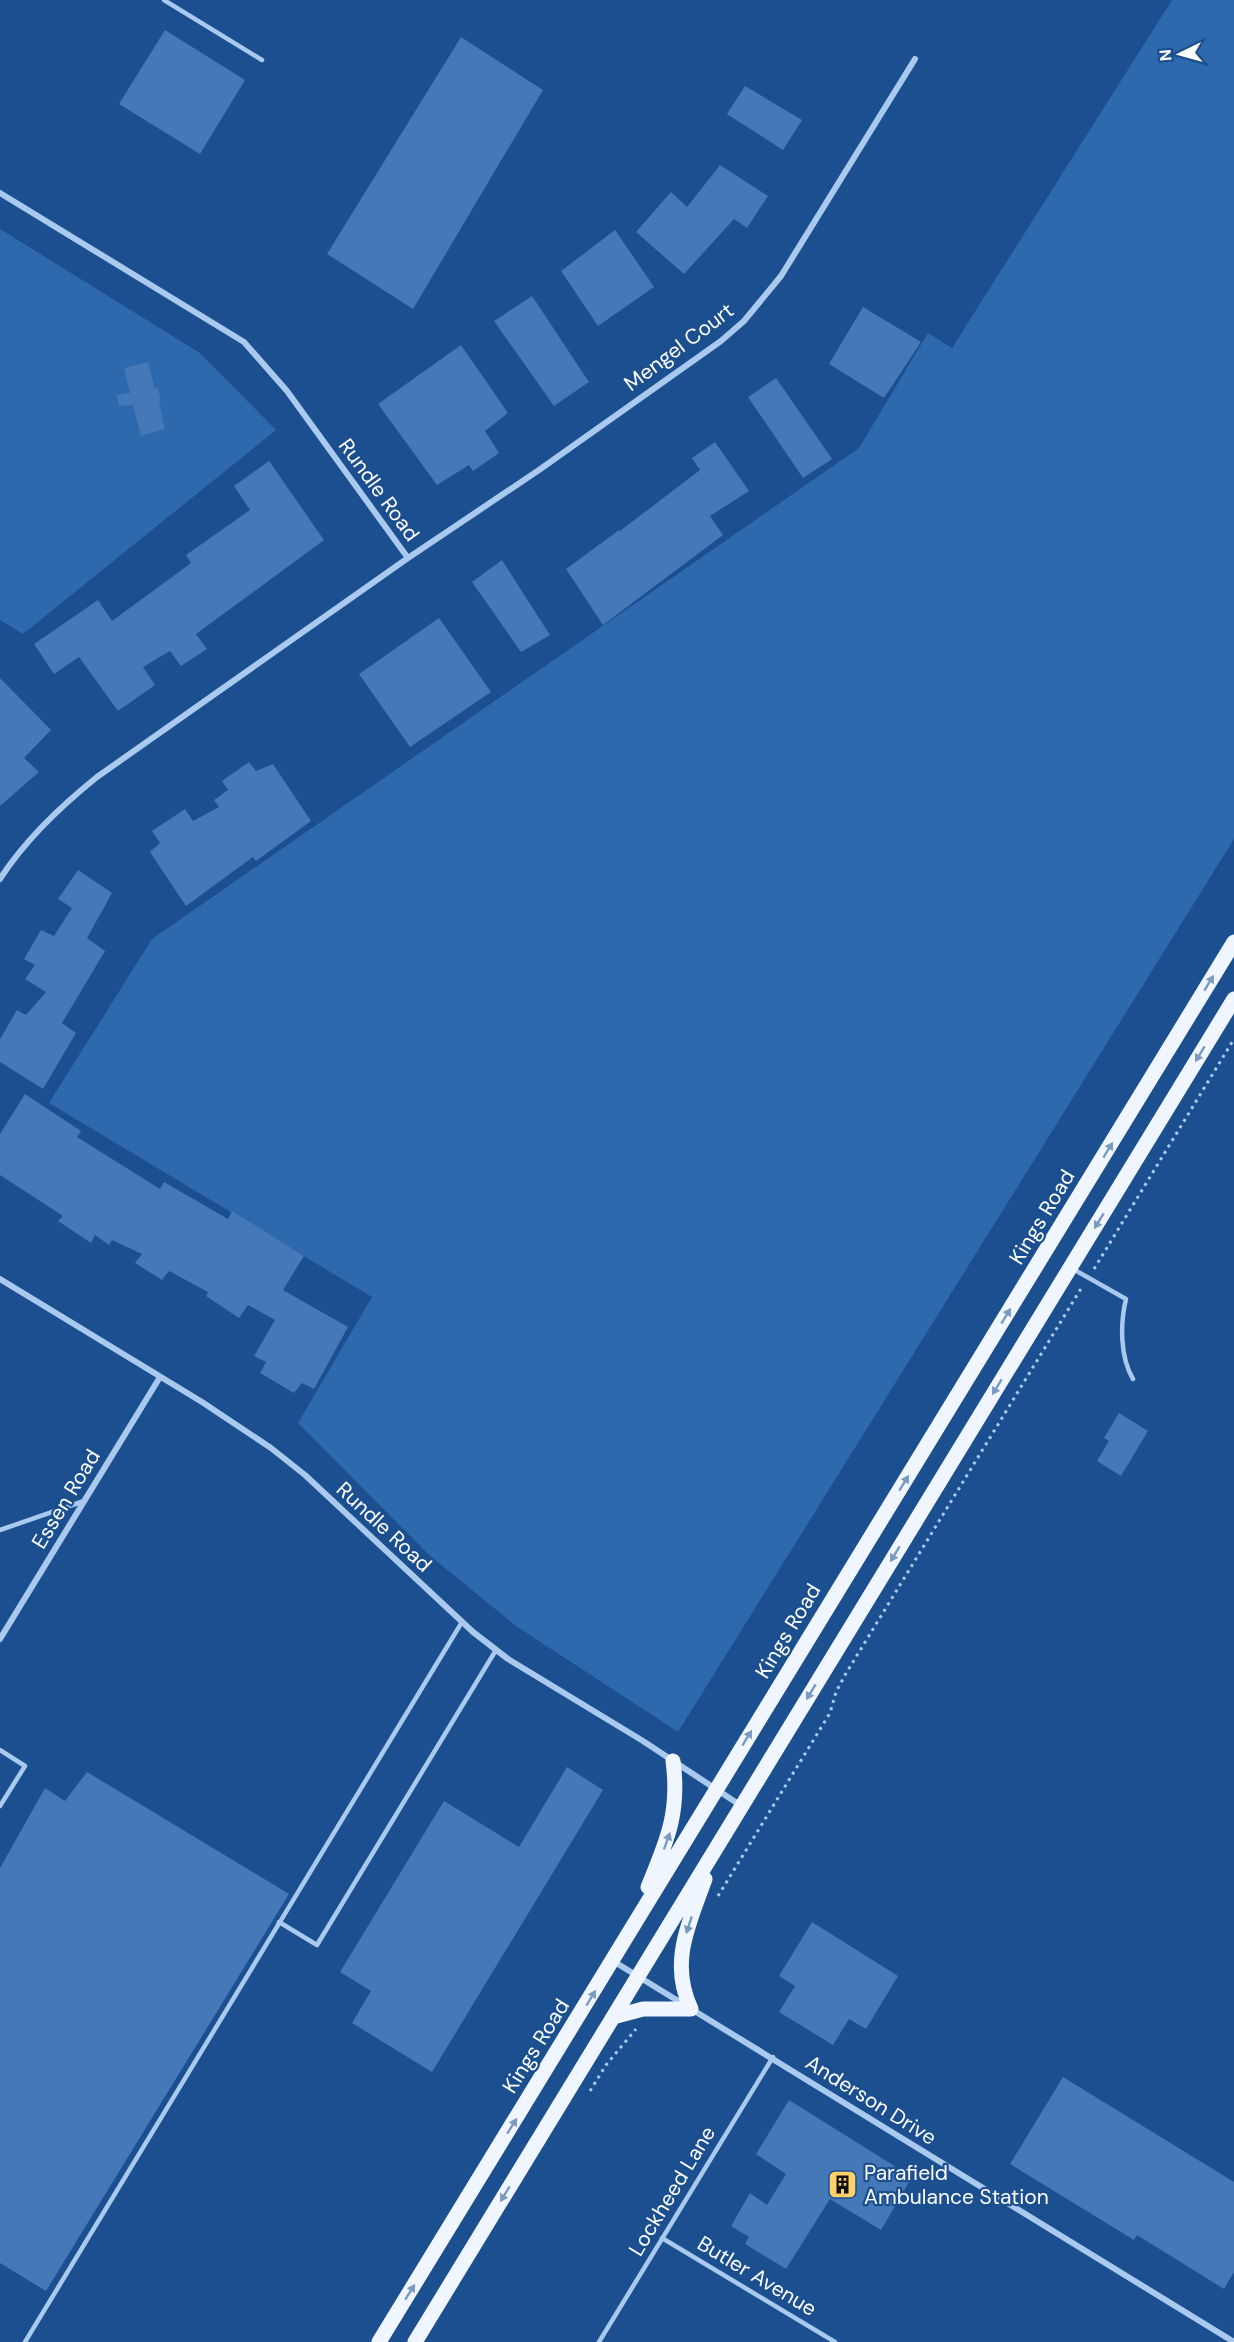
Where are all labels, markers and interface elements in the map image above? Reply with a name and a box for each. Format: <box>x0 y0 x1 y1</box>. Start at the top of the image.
north arrow <box>1150 24 1210 84</box>
text: N <box>1155 49 1177 62</box>
street label: Mengel Court <box>618 296 740 398</box>
street label: Rundle Road <box>332 433 426 547</box>
one-way arrow <box>1204 974 1214 991</box>
one-way arrow <box>1195 1046 1206 1062</box>
one-way arrow <box>1102 1142 1113 1158</box>
street label: Kings Road <box>1003 1164 1081 1270</box>
one-way arrow <box>1093 1213 1104 1229</box>
one-way arrow <box>1000 1308 1011 1324</box>
one-way arrow <box>992 1379 1003 1395</box>
street label: Essen Road <box>25 1444 107 1554</box>
one-way arrow <box>898 1475 909 1491</box>
street label: Rundle Road <box>330 1476 438 1578</box>
one-way arrow <box>890 1546 901 1562</box>
street label: Kings Road <box>749 1578 827 1684</box>
one-way arrow <box>806 1684 816 1701</box>
one-way arrow <box>741 1730 752 1747</box>
one-way arrow <box>662 1832 672 1850</box>
one-way arrow <box>683 1916 693 1934</box>
one-way arrow <box>585 1990 596 2006</box>
street label: Kings Road <box>496 1994 576 2098</box>
street label: Anderson Drive <box>800 2049 942 2151</box>
one-way arrow <box>506 2118 517 2134</box>
street label: Lockheed Lane <box>622 2121 722 2261</box>
place label: Parafield Ambulance Station <box>864 2159 1049 2211</box>
building icon: Parafield Ambulance Station <box>827 2169 859 2201</box>
one-way arrow <box>500 2186 511 2202</box>
street label: Butler Avenue <box>692 2229 822 2323</box>
one-way arrow <box>404 2284 415 2300</box>

